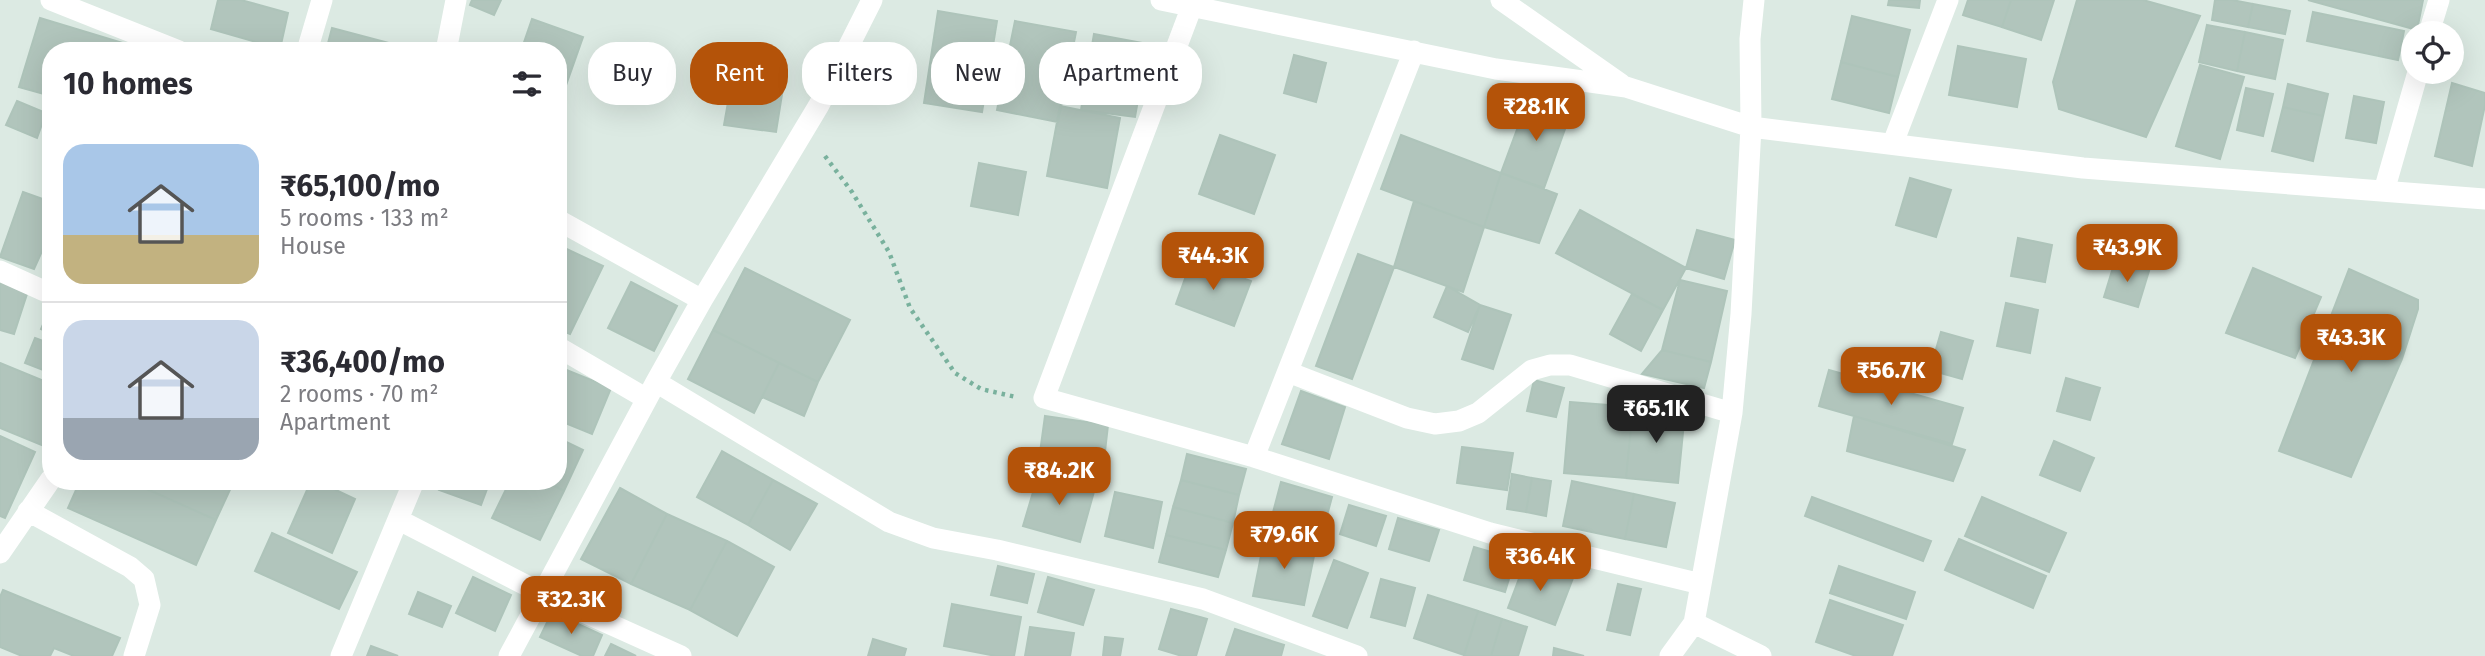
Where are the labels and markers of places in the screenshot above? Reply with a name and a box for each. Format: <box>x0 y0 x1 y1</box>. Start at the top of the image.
pin: ₹28.1K <box>1479 83 1593 143</box>
pin: ₹43.9K <box>2070 224 2184 284</box>
pin: ₹44.3K <box>1156 232 1270 292</box>
pin: ₹43.3K <box>2294 314 2408 374</box>
pin: ₹56.7K <box>1834 348 1948 407</box>
pin: ₹65.1K <box>1599 386 1713 445</box>
pin: ₹84.2K <box>1002 448 1116 507</box>
pin: ₹79.6K <box>1227 512 1341 571</box>
pin: ₹36.4K <box>1483 534 1597 593</box>
pin: ₹32.3K <box>514 576 628 636</box>

